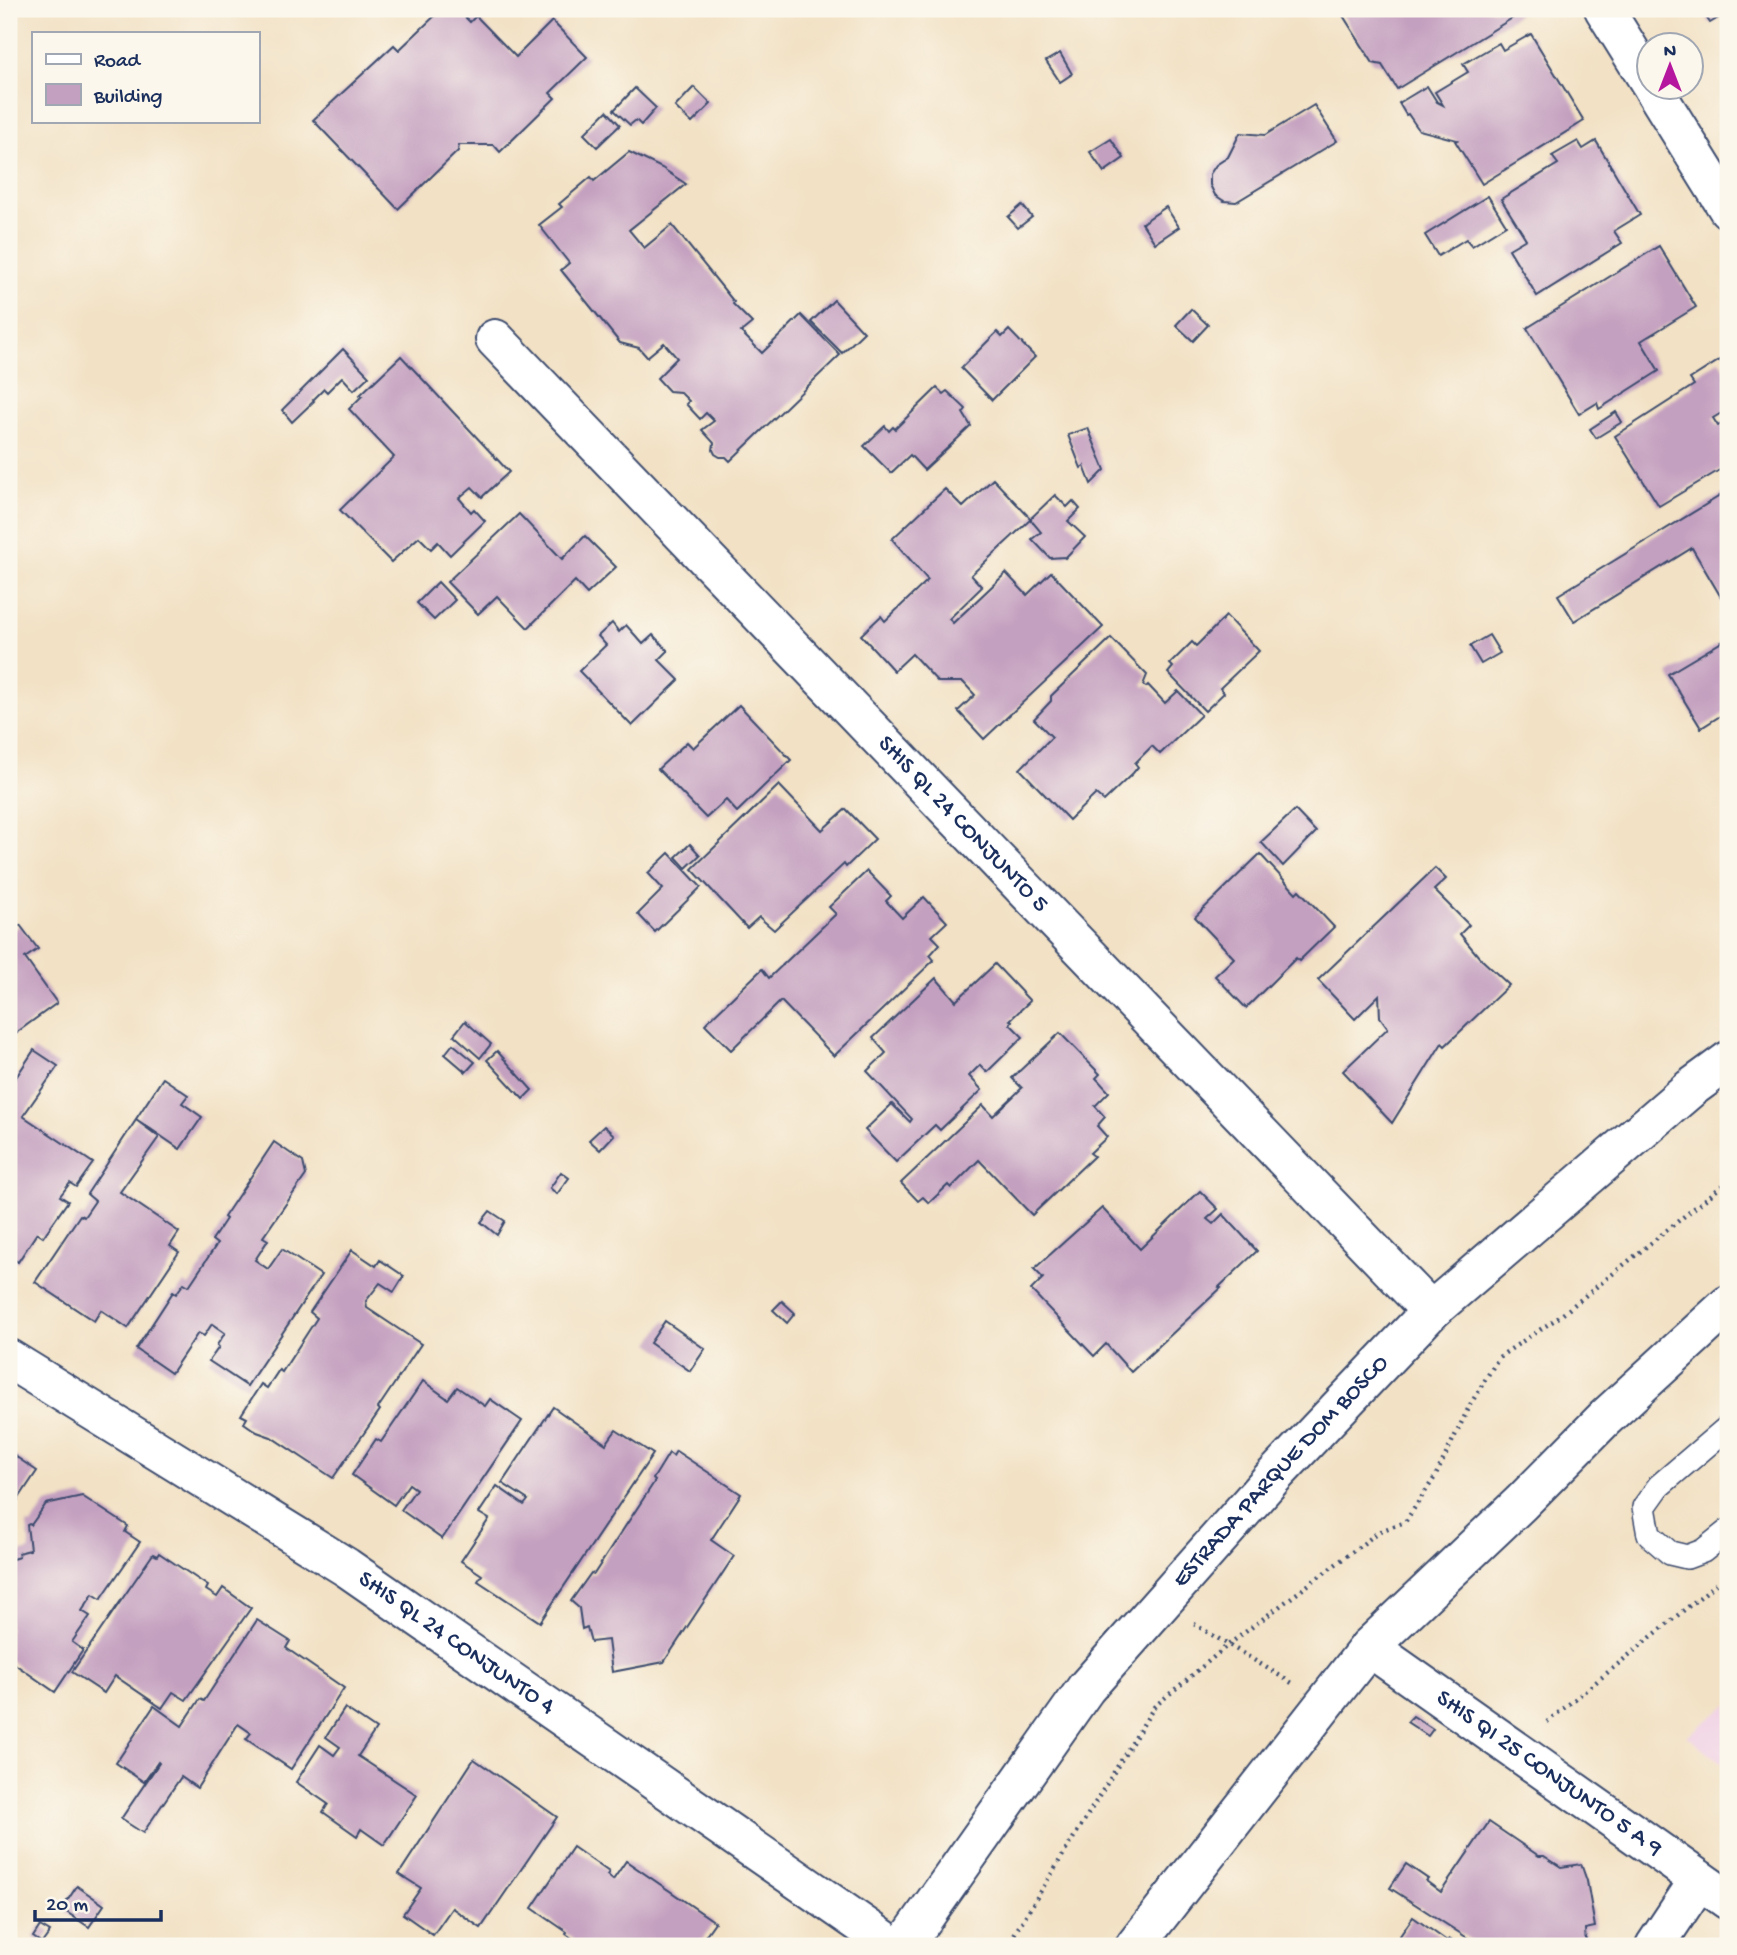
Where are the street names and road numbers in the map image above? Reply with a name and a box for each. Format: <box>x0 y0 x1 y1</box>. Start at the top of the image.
street label: SHIS QL 24 CONJUNTO 5 <box>871 730 1054 919</box>
street label: ESTRADA PARQUE DOM BOSCO <box>1167 1349 1395 1594</box>
street label: SHIS QL 24 CONJUNTO 4 <box>352 1565 561 1722</box>
street label: SHIS QI 25 CONJUNTO 5 A 9 <box>1430 1684 1668 1863</box>

